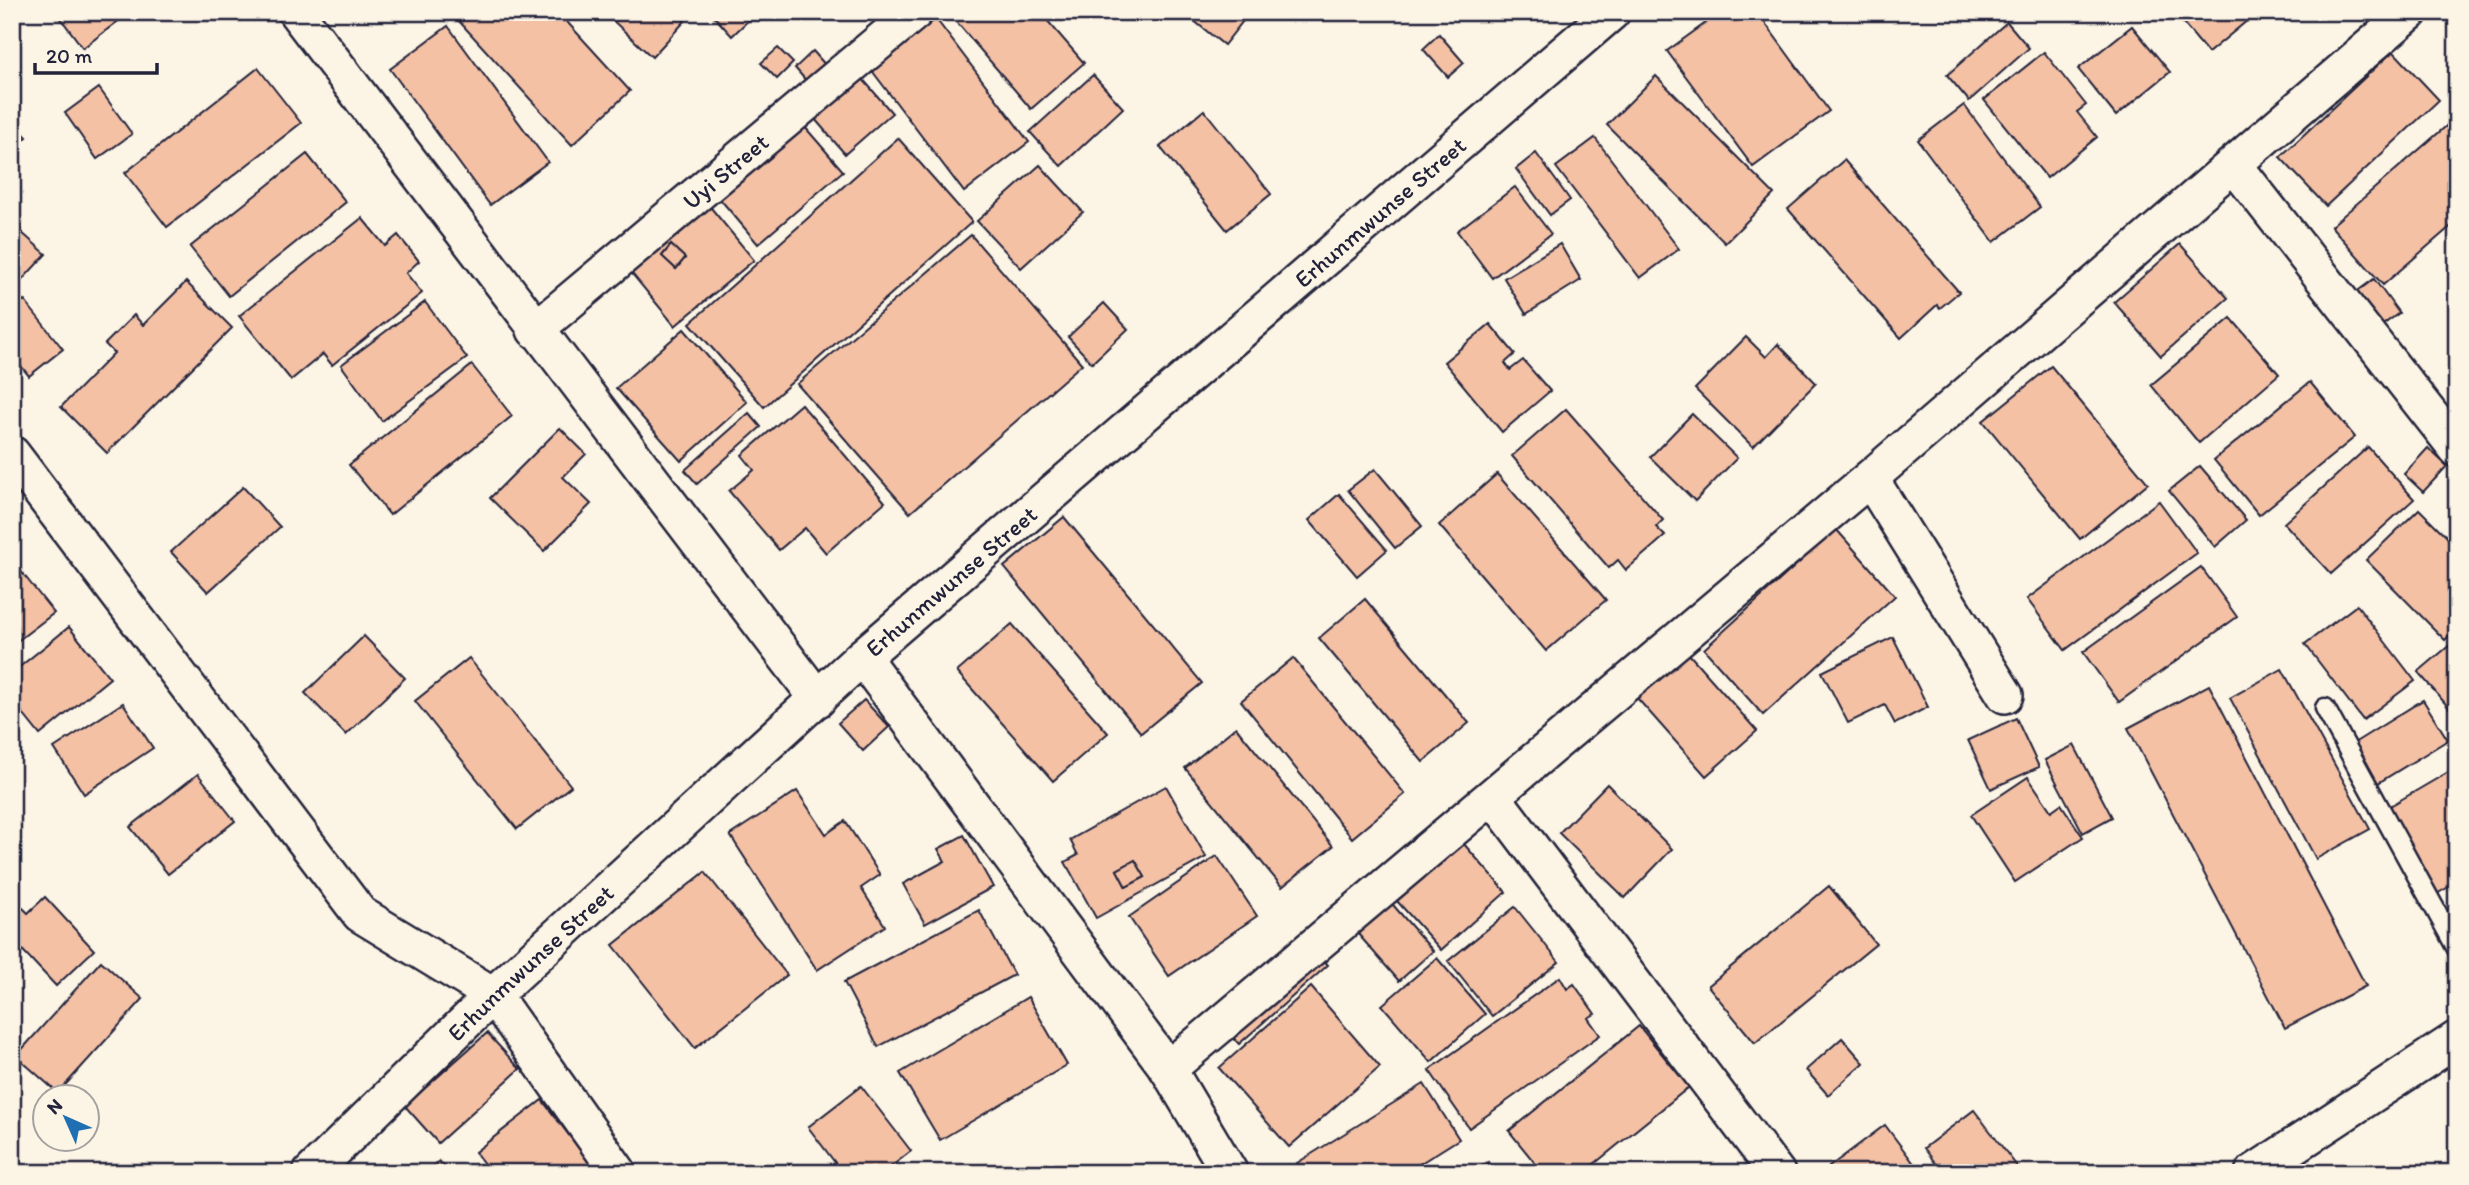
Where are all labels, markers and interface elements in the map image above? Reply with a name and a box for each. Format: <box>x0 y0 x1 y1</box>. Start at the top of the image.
scale bar <box>35 32 158 76</box>
text: 20 m <box>46 43 93 68</box>
street label: Uyi Street <box>676 127 774 215</box>
street label: Erhunmwunse Street <box>1288 130 1471 293</box>
street label: Erhunmwunse Street <box>859 499 1042 662</box>
street label: Erhunmwunse Street <box>441 878 619 1047</box>
north arrow <box>32 1084 102 1154</box>
text: N <box>42 1094 67 1119</box>

